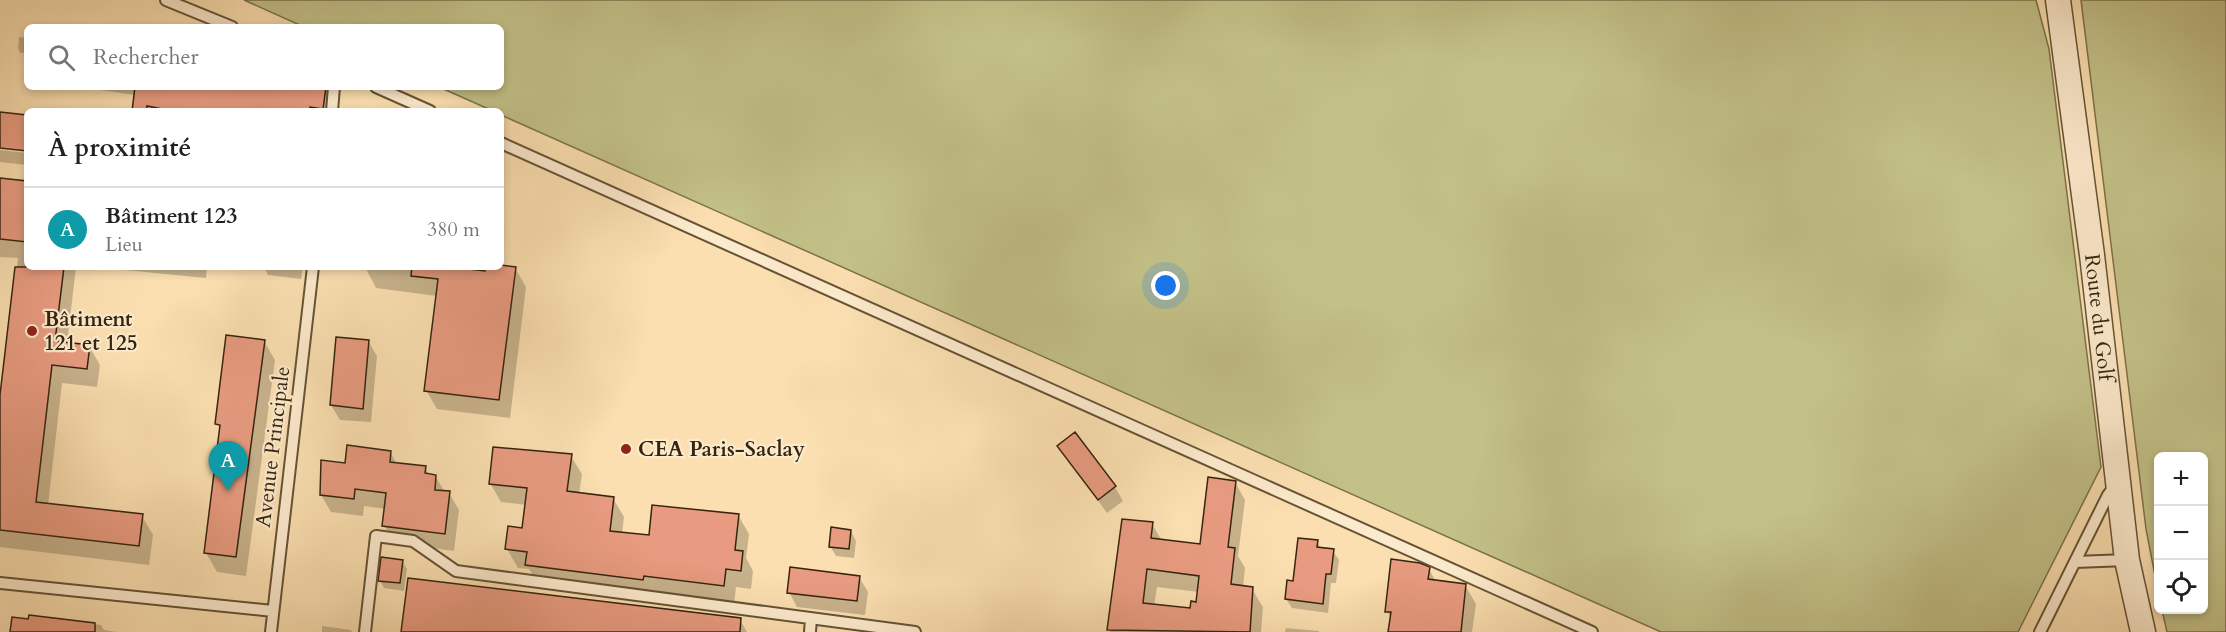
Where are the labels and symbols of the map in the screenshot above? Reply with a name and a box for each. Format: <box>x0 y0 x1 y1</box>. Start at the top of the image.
street label: Route du Golf <box>2077 252 2121 386</box>
your location <box>1151 271 1180 300</box>
place label: Bâtiment 121 et 125 <box>44 305 138 358</box>
marker: Bâtiment 121 et 125 <box>25 324 39 338</box>
street label: Avenue Principale <box>249 365 297 529</box>
place label: CEA Paris-Saclay <box>638 435 805 464</box>
pin: A <box>208 442 248 491</box>
marker: CEA Paris-Saclay <box>619 442 633 456</box>

